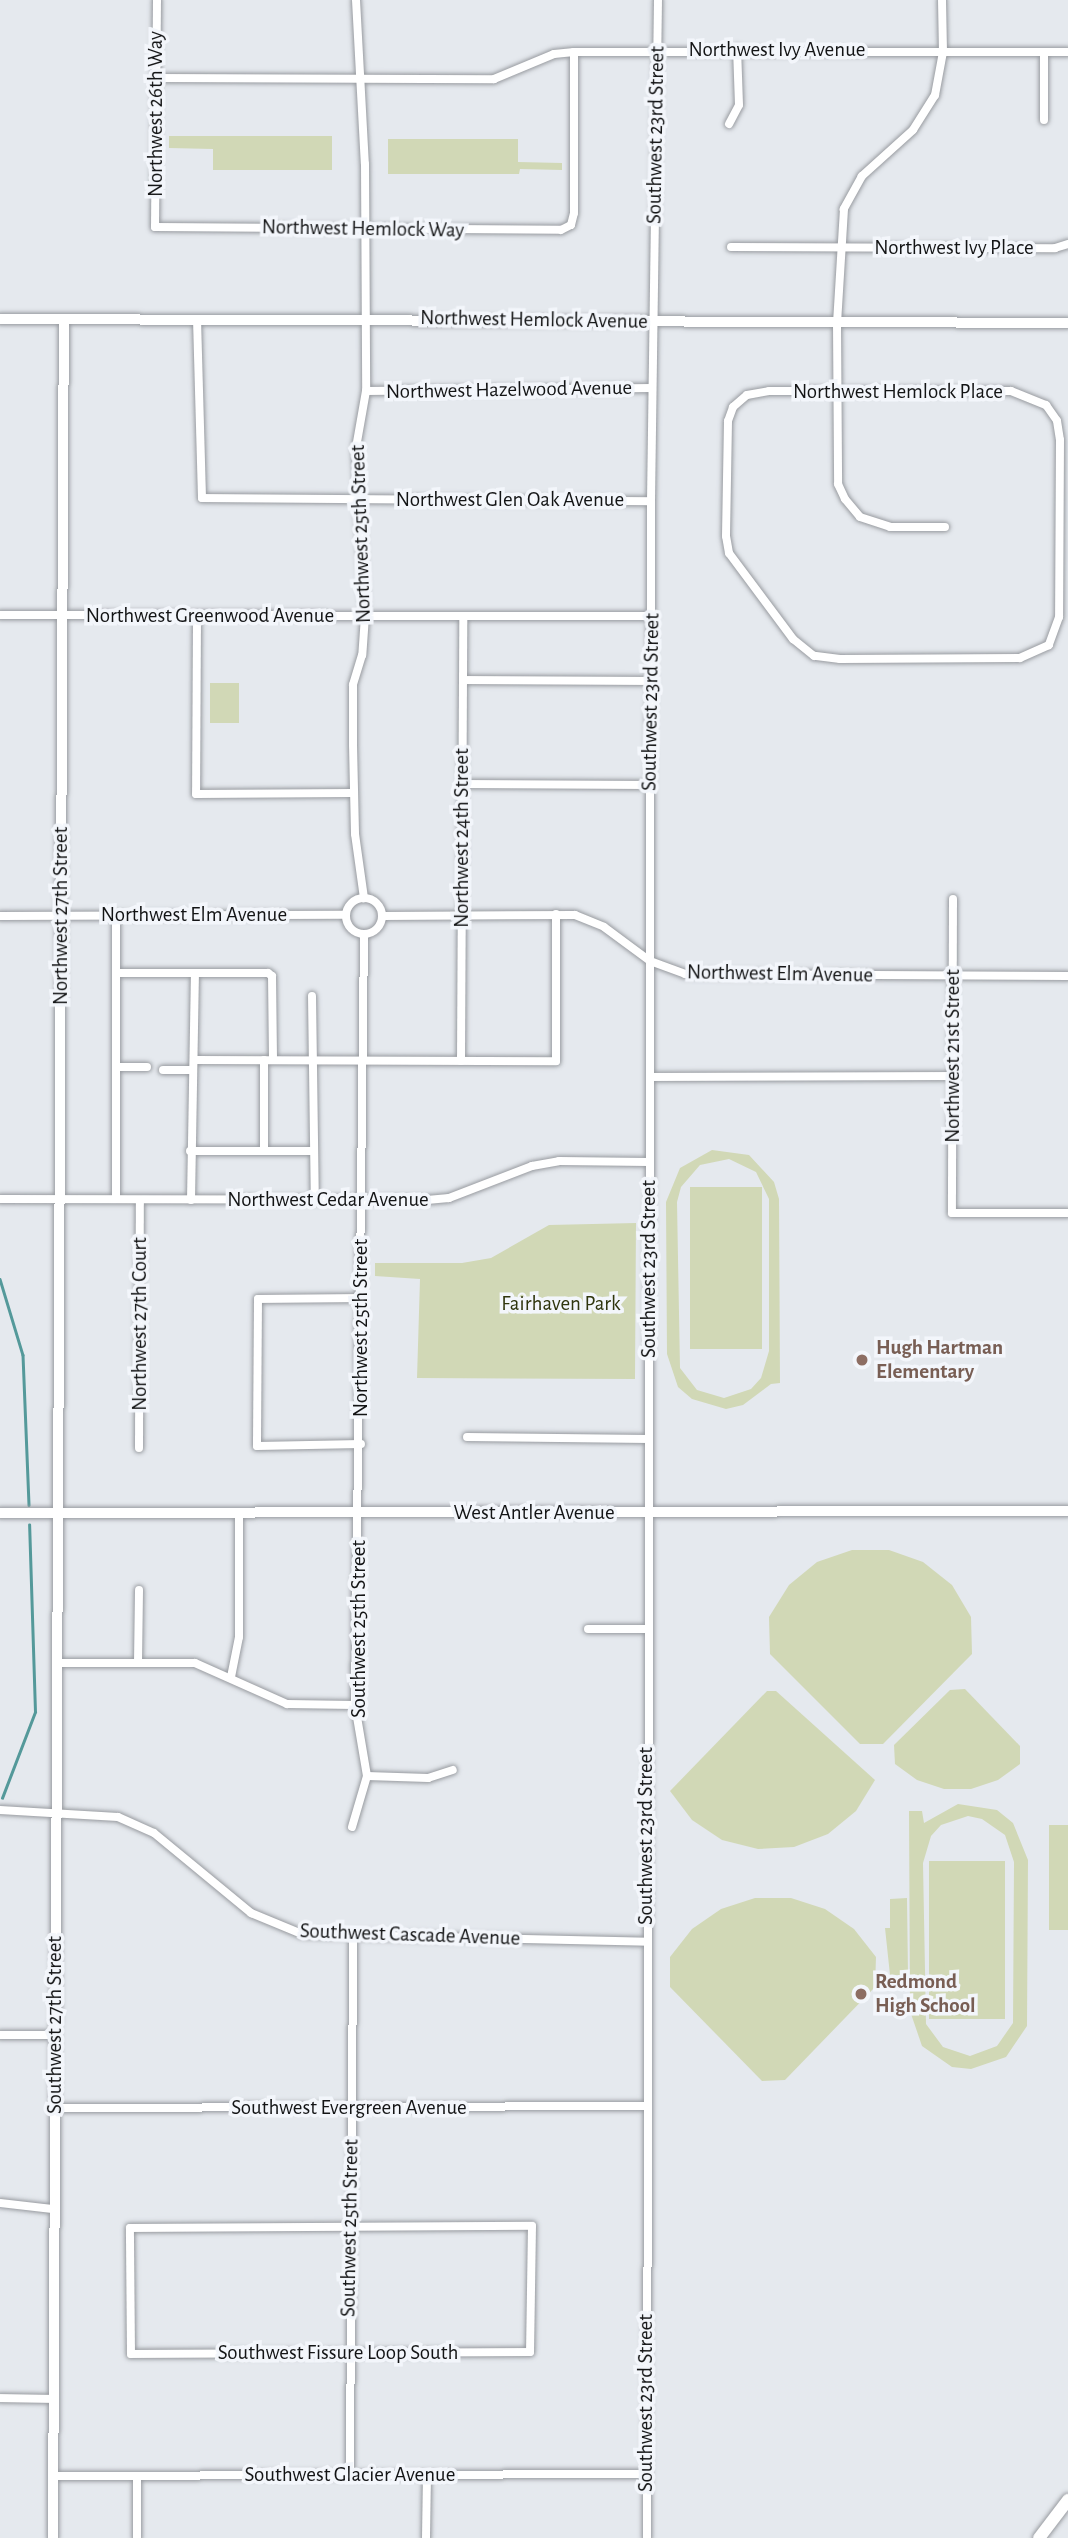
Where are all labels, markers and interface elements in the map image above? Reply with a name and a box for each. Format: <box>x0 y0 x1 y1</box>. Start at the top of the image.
street label: Northwest 26th Way <box>143 31 169 197</box>
street label: Northwest Ivy Avenue <box>688 37 866 63</box>
street label: Southwest 23rd Street <box>642 46 670 224</box>
street label: Northwest Hemlock Way <box>262 215 464 243</box>
street label: Northwest Ivy Place <box>874 235 1034 261</box>
street label: Northwest Hemlock Avenue <box>420 305 648 335</box>
street label: Northwest Hazelwood Avenue <box>386 375 632 405</box>
street label: Northwest Hemlock Place <box>793 379 1003 405</box>
street label: Northwest 25th Street <box>345 444 377 624</box>
street label: Northwest Glen Oak Avenue <box>396 487 624 513</box>
street label: Northwest Greenwood Avenue <box>86 603 334 629</box>
street label: Southwest 23rd Street <box>637 613 665 791</box>
street label: Northwest 24th Street <box>449 748 475 928</box>
street label: Northwest 27th Street <box>48 827 74 1005</box>
street label: Northwest Elm Avenue <box>101 902 287 928</box>
street label: Northwest Elm Avenue <box>687 960 873 988</box>
street label: Northwest 21st Street <box>940 969 966 1143</box>
street label: Southwest 23rd Street <box>636 1180 662 1358</box>
street label: Northwest Cedar Avenue <box>227 1187 429 1213</box>
street label: Northwest 27th Court <box>127 1237 153 1411</box>
street label: Northwest 25th Street <box>348 1239 374 1417</box>
park label: Fairhaven Park <box>501 1291 621 1317</box>
place label: Hugh Hartman Elementary <box>876 1335 1003 1385</box>
marker: Hugh Hartman Elementary <box>854 1352 870 1368</box>
street label: West Antler Avenue <box>453 1500 615 1526</box>
street label: Southwest 25th Street <box>346 1540 372 1718</box>
street label: Southwest 23rd Street <box>633 1747 659 1925</box>
street label: Southwest Cascade Avenue <box>299 1919 521 1951</box>
street label: Southwest 27th Street <box>42 1936 68 2114</box>
place label: Redmond High School <box>875 1969 976 2019</box>
marker: Redmond High School <box>853 1986 869 2002</box>
street label: Southwest Evergreen Avenue <box>231 2095 467 2121</box>
street label: Southwest 25th Street <box>336 2139 364 2317</box>
street label: Southwest 23rd Street <box>633 2314 659 2492</box>
street label: Southwest Fissure Loop South <box>218 2340 458 2366</box>
street label: Southwest Glacier Avenue <box>245 2462 455 2488</box>

